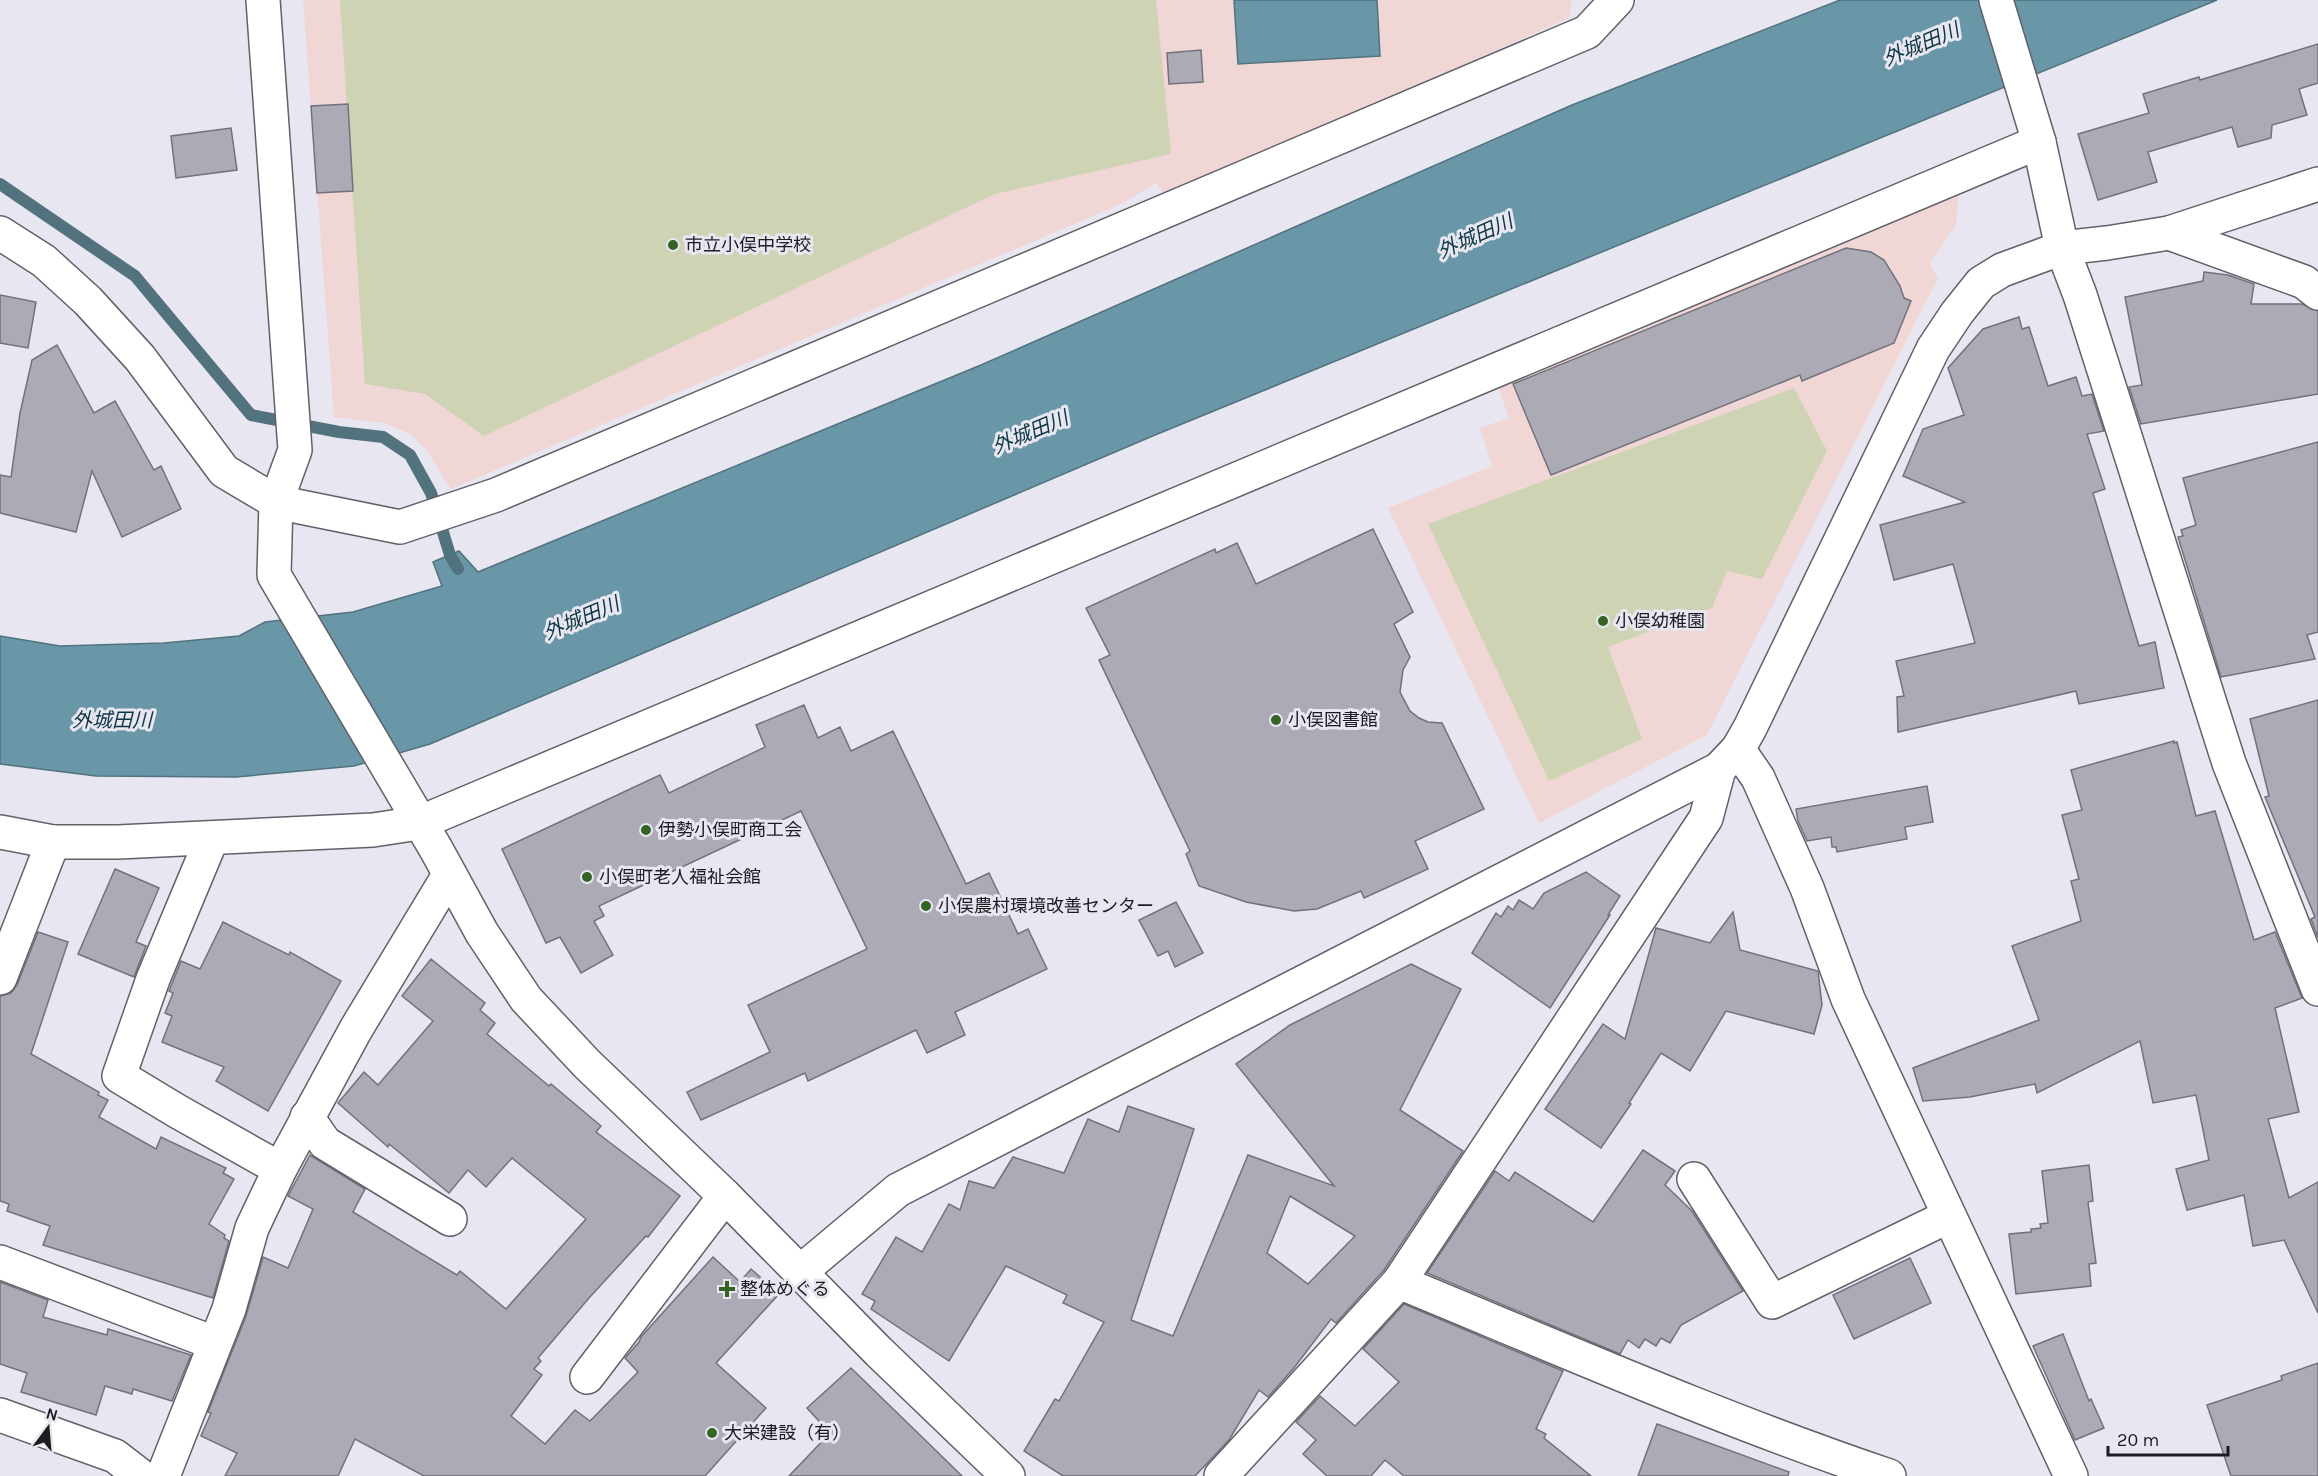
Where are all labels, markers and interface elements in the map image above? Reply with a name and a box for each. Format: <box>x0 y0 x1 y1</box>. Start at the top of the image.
water label: 外城田川 <box>1880 17 1964 71</box>
water label: 外城田川 <box>1434 209 1518 263</box>
place label: 市立小俣中学校 <box>685 234 811 256</box>
marker: 市立小俣中学校 <box>666 238 680 252</box>
water label: 外城田川 <box>989 405 1073 459</box>
water label: 外城田川 <box>540 591 624 645</box>
place label: 小俣幼稚園 <box>1615 610 1705 632</box>
marker: 小俣幼稚園 <box>1596 614 1610 628</box>
water label: 外城田川 <box>72 709 154 732</box>
place label: 小俣図書館 <box>1288 709 1378 731</box>
marker: 小俣図書館 <box>1269 713 1283 727</box>
place label: 伊勢小俣町商工会 <box>658 819 802 841</box>
marker: 伊勢小俣町商工会 <box>639 823 653 837</box>
place label: 小俣町老人福祉会館 <box>599 866 761 888</box>
marker: 小俣町老人福祉会館 <box>580 870 594 884</box>
place label: 小俣農村環境改善センター <box>938 895 1154 917</box>
marker: 小俣農村環境改善センター <box>919 899 933 913</box>
place label: 整体めぐる <box>740 1278 830 1300</box>
marker: 整体めぐる <box>718 1280 736 1298</box>
north arrow <box>18 1398 78 1458</box>
text: N <box>44 1403 60 1425</box>
scale bar <box>2108 1419 2228 1457</box>
place label: 大栄建設（有） <box>724 1422 850 1444</box>
marker: 大栄建設（有） <box>705 1426 719 1440</box>
text: 20 m <box>2117 1429 2159 1451</box>

